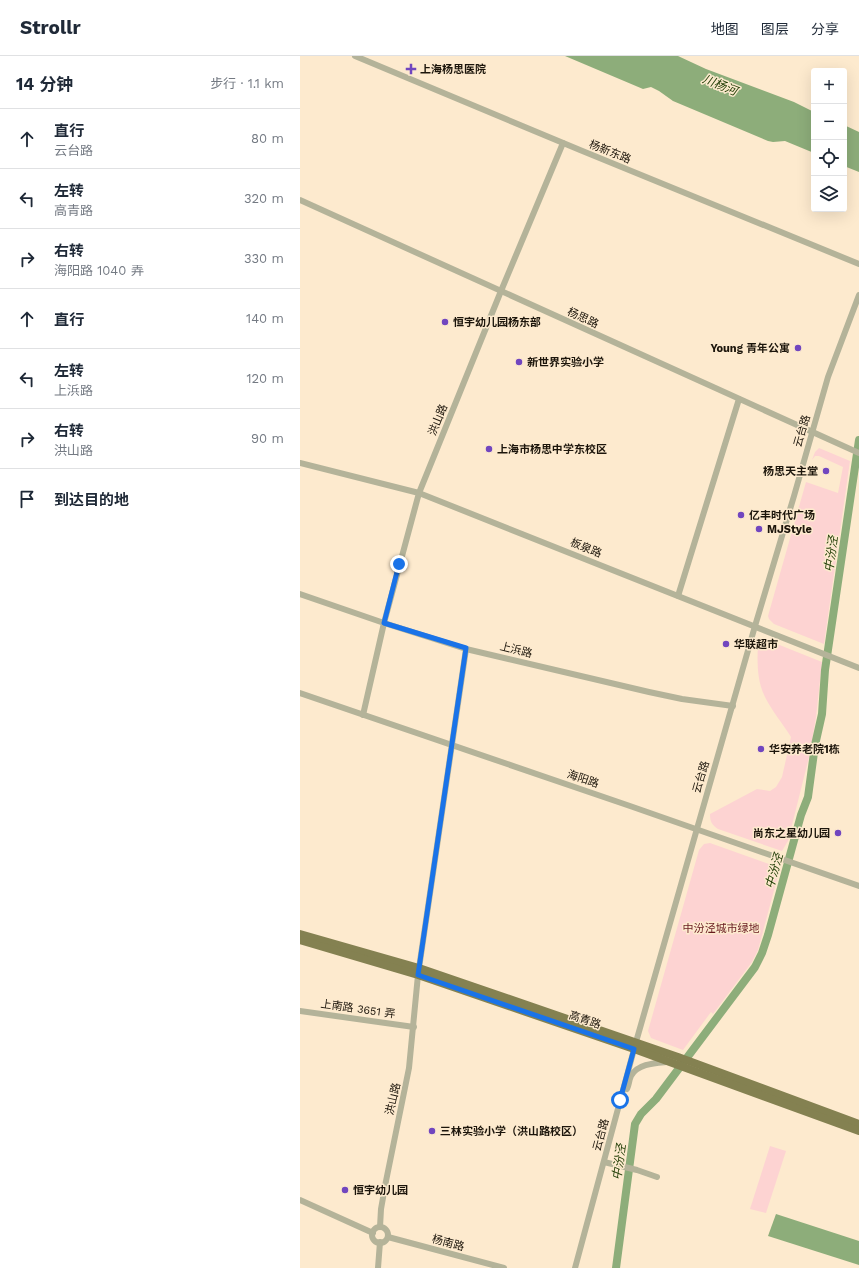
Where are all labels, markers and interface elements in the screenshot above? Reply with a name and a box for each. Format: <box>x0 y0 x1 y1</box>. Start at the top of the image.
text: Strollr <box>20 16 81 39</box>
text: 地图 <box>711 21 739 37</box>
text: 图层 <box>761 21 789 37</box>
text: 分享 <box>811 21 839 37</box>
marker: 上海杨思医院 <box>405 63 417 75</box>
place label: 上海杨思医院 <box>420 63 486 76</box>
map controls <box>811 68 847 212</box>
button: + <box>811 68 847 104</box>
water label: 川杨河 <box>701 72 741 99</box>
text: 14 分钟 <box>16 74 73 94</box>
text: 步行 · 1.1 km <box>210 76 284 91</box>
button: − <box>811 104 847 140</box>
text: 直行 <box>54 122 84 140</box>
icon: ahead <box>16 128 38 150</box>
text: 80 m <box>251 131 284 146</box>
street label: 杨新东路 <box>587 138 633 166</box>
button: locate <box>811 140 847 176</box>
text: 云台路 <box>54 143 93 158</box>
button: layers <box>811 176 847 212</box>
text: 左转 <box>54 182 84 200</box>
icon: left <box>16 188 38 210</box>
text: 320 m <box>244 191 284 206</box>
text: 高青路 <box>54 203 93 218</box>
text: 右转 <box>54 242 84 260</box>
icon: right <box>16 248 38 270</box>
text: 330 m <box>244 251 284 266</box>
text: 海阳路 1040 弄 <box>54 263 144 278</box>
street label: 杨思路 <box>565 305 601 331</box>
icon: ahead <box>16 308 38 330</box>
text: 直行 <box>54 311 84 329</box>
text: 140 m <box>246 311 284 326</box>
place label: 恒宇幼儿园杨东部 <box>453 316 541 329</box>
marker: 恒宇幼儿园杨东部 <box>440 317 450 327</box>
place label: Young 青年公寓 <box>710 342 790 355</box>
marker: Young 青年公寓 <box>793 343 803 353</box>
place label: 新世界实验小学 <box>527 356 604 369</box>
marker: 新世界实验小学 <box>514 357 524 367</box>
text: 左转 <box>54 362 84 380</box>
icon: left <box>16 368 38 390</box>
text: 120 m <box>246 371 284 386</box>
text: 上浜路 <box>54 383 93 398</box>
street label: 洪山路 <box>426 402 450 438</box>
street label: 云台路 <box>791 413 813 449</box>
text: 右转 <box>54 422 84 440</box>
icon: right <box>16 428 38 450</box>
text: 90 m <box>251 431 284 446</box>
text: 洪山路 <box>54 443 93 458</box>
place label: 上海市杨思中学东校区 <box>497 443 607 456</box>
marker: 上海市杨思中学东校区 <box>484 444 494 454</box>
place label: 杨思天主堂 <box>763 465 818 478</box>
marker: 杨思天主堂 <box>821 466 831 476</box>
icon: arrive <box>16 488 38 510</box>
text: 到达目的地 <box>54 491 129 509</box>
place label: 亿丰时代广场 <box>749 509 815 522</box>
marker: 亿丰时代广场 <box>736 510 746 520</box>
place label: MJStyle <box>767 523 812 536</box>
marker: MJStyle <box>754 524 764 534</box>
water label: 中汾泾 <box>822 534 841 573</box>
street label: 板泉路 <box>568 536 604 560</box>
route end <box>390 555 408 573</box>
place label: 华联超市 <box>734 638 778 651</box>
marker: 华联超市 <box>721 639 731 649</box>
street label: 上浜路 <box>498 640 534 660</box>
place label: 华安养老院1栋 <box>769 743 840 756</box>
marker: 华安养老院1栋 <box>756 744 766 754</box>
street label: 云台路 <box>690 759 712 795</box>
street label: 海阳路 <box>565 767 601 791</box>
place label: 尚东之星幼儿园 <box>753 827 830 840</box>
marker: 尚东之星幼儿园 <box>833 828 843 838</box>
water label: 中汾泾 <box>762 851 786 890</box>
park label: 中汾泾城市绿地 <box>683 922 760 935</box>
street label: 上南路 3651 弄 <box>320 997 396 1021</box>
street label: 高青路 <box>567 1008 603 1032</box>
street label: 洪山路 <box>383 1081 403 1117</box>
route start <box>611 1091 629 1109</box>
street label: 云台路 <box>590 1117 612 1153</box>
place label: 三林实验小学（洪山路校区） <box>440 1125 583 1138</box>
marker: 三林实验小学（洪山路校区） <box>427 1126 437 1136</box>
water label: 中汾泾 <box>610 1142 629 1181</box>
place label: 恒宇幼儿园 <box>353 1184 408 1197</box>
marker: 恒宇幼儿园 <box>340 1185 350 1195</box>
street label: 杨南路 <box>430 1232 466 1254</box>

